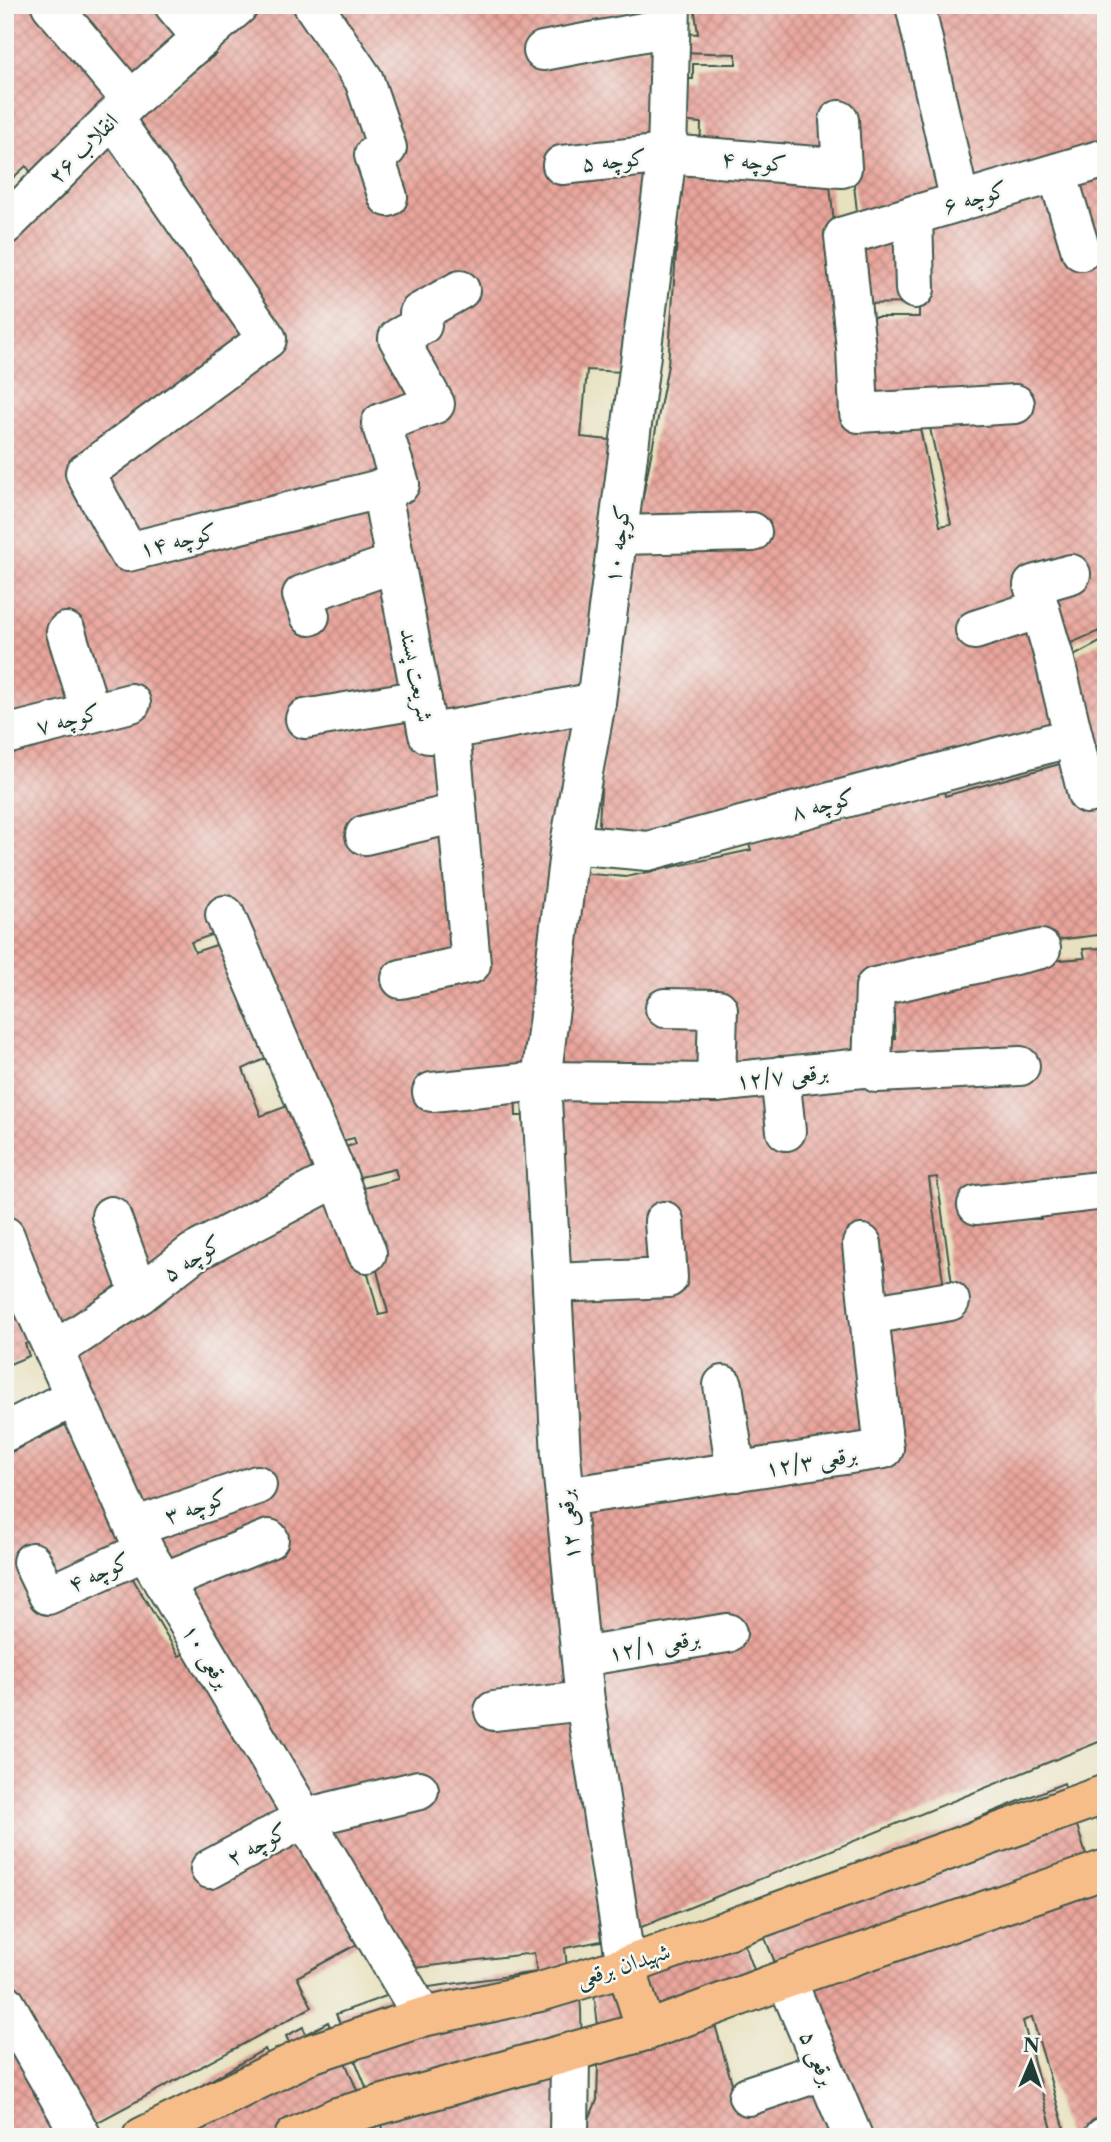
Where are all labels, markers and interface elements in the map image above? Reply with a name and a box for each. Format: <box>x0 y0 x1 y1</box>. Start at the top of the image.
street label: انقلاب ۲۶ <box>42 107 124 189</box>
street label: کوچه ۵ <box>580 143 648 179</box>
street label: کوچه ۴ <box>720 144 788 180</box>
street label: کوچه ۶ <box>940 175 1011 221</box>
street label: کوچه ۱۰ <box>598 503 638 585</box>
street label: کوچه ۱۴ <box>136 517 220 565</box>
street label: شریعت پسند <box>392 625 440 725</box>
street label: کوچه ۷ <box>33 698 104 742</box>
street label: کوچه ۸ <box>788 782 859 828</box>
street label: برقعی ۱۲/۷ <box>734 1057 830 1097</box>
street label: کوچه ۵ <box>157 1228 228 1289</box>
street label: برقعی ۱۲/۳ <box>763 1440 859 1484</box>
street label: کوچه ۳ <box>161 1482 232 1532</box>
street label: برقعی ۱۲ <box>550 1488 588 1562</box>
street label: کوچه ۴ <box>63 1546 135 1600</box>
street label: برقعی ۱۰ <box>175 1618 237 1695</box>
street label: برقعی ۱۲/۱ <box>606 1623 702 1669</box>
street label: کوچه ۲ <box>222 1816 293 1873</box>
street label: شهیدان برقعی <box>572 1937 674 1995</box>
street label: برقعی ۵ <box>792 2026 842 2091</box>
north arrow <box>996 2026 1066 2096</box>
text: N <box>1023 2034 1040 2057</box>

